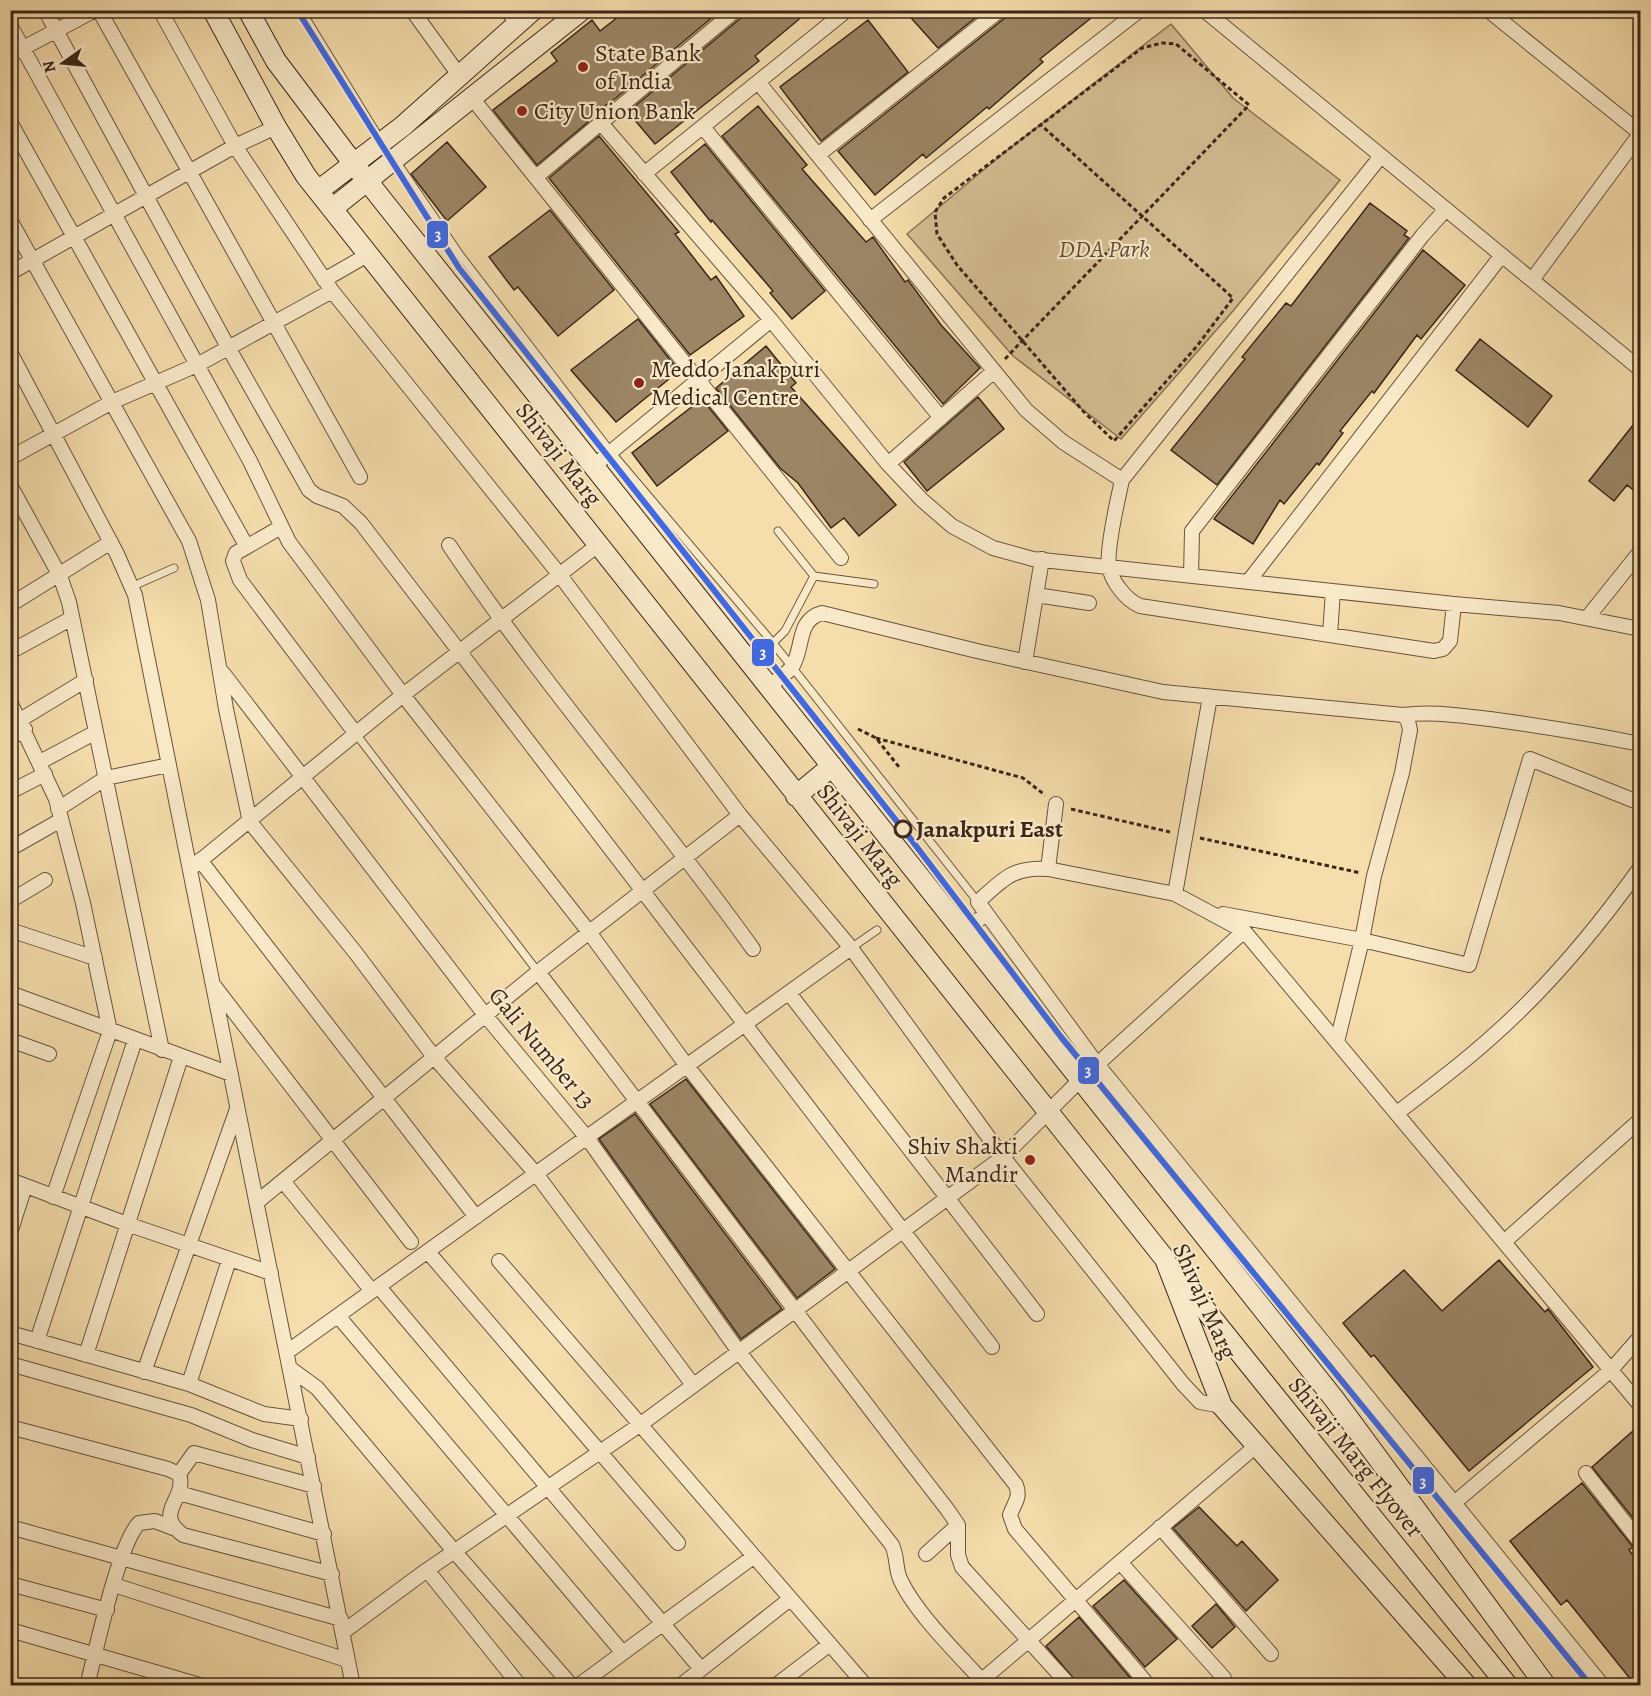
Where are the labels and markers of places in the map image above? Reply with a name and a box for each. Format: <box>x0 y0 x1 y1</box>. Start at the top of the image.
place label: State Bank of India <box>595 37 701 97</box>
marker: State Bank of India <box>576 60 590 74</box>
place label: City Union Bank <box>534 95 695 127</box>
marker: City Union Bank <box>515 104 529 118</box>
place label: Meddo Janakpuri Medical Centre <box>651 353 820 413</box>
marker: Meddo Janakpuri Medical Centre <box>632 376 646 390</box>
place label: Janakpuri East <box>916 813 1063 845</box>
marker: Janakpuri East <box>894 820 912 838</box>
place label: Shiv Shakti Mandir <box>907 1130 1018 1190</box>
marker: Shiv Shakti Mandir <box>1023 1153 1037 1167</box>

